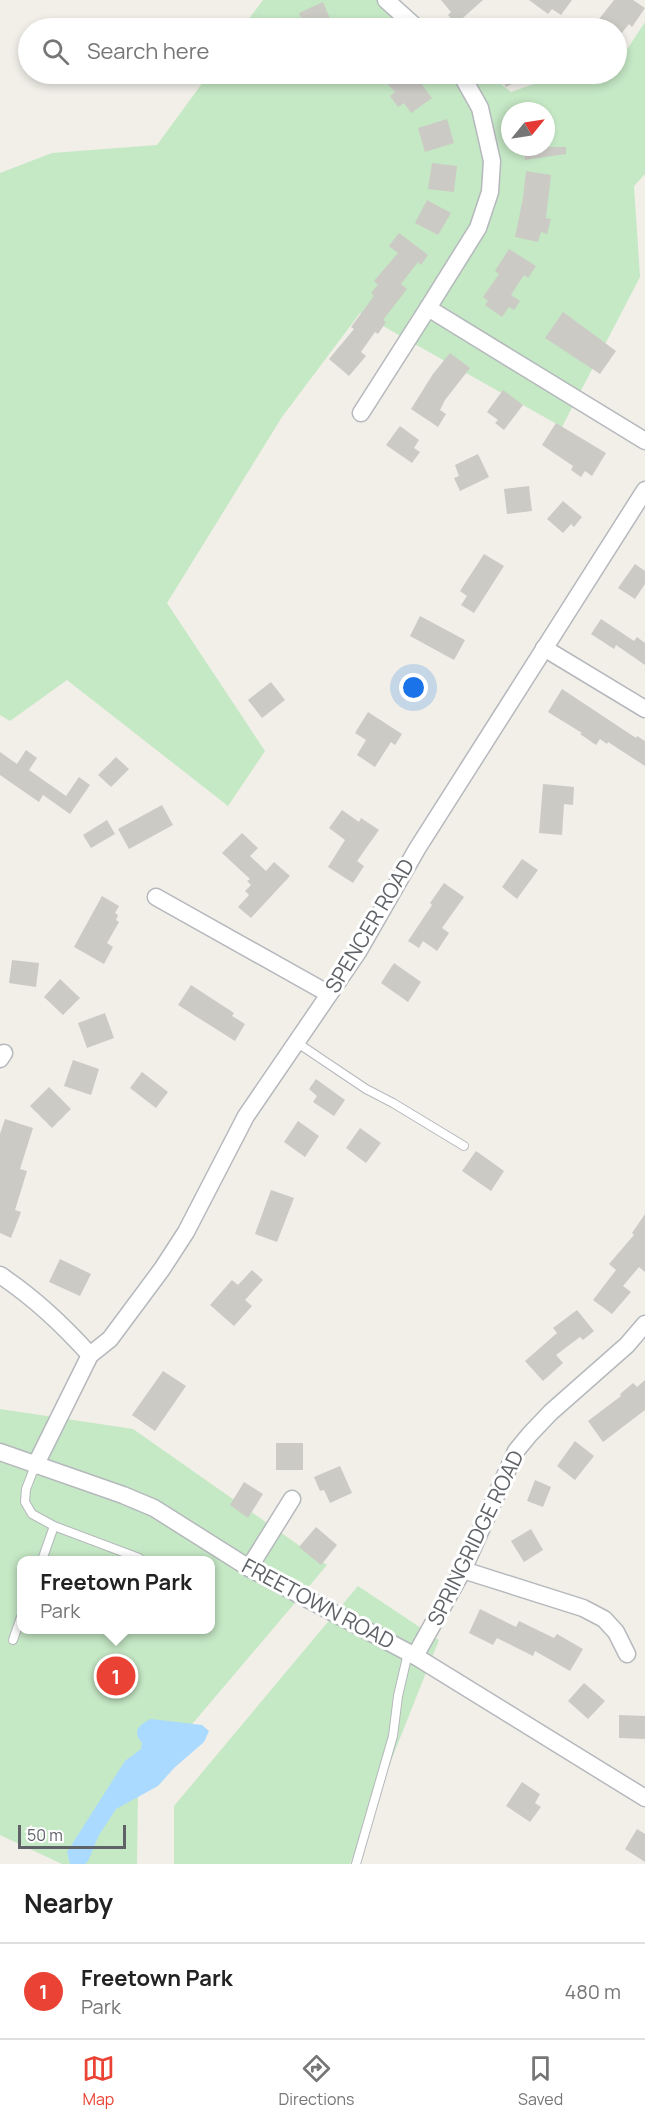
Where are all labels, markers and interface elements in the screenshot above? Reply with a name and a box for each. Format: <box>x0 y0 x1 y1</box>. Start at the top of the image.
search box <box>18 18 627 84</box>
icon: search <box>39 35 72 68</box>
text: Search here <box>87 36 209 66</box>
north arrow <box>501 102 555 156</box>
your location <box>399 673 428 702</box>
street label: SPENCER ROAD <box>318 853 420 998</box>
street label: SPRINGRIDGE ROAD <box>421 1445 530 1630</box>
street label: FREETOWN ROAD <box>238 1551 399 1655</box>
popup <box>17 1556 215 1634</box>
text: Freetown Park <box>40 1567 192 1597</box>
text: Park <box>40 1597 80 1624</box>
pin: 1 <box>96 1654 136 1698</box>
scale bar <box>18 1822 126 1850</box>
text: 50 m <box>27 1824 63 1846</box>
text: Nearby <box>24 1885 113 1921</box>
text: Freetown Park <box>81 1963 233 1993</box>
text: 1 <box>39 1978 48 2005</box>
text: 480 m <box>564 1978 621 2005</box>
text: Park <box>81 1993 121 2020</box>
tab: Map <box>82 2052 115 2110</box>
tab: Directions <box>279 2052 354 2110</box>
tab: Saved <box>518 2052 563 2110</box>

